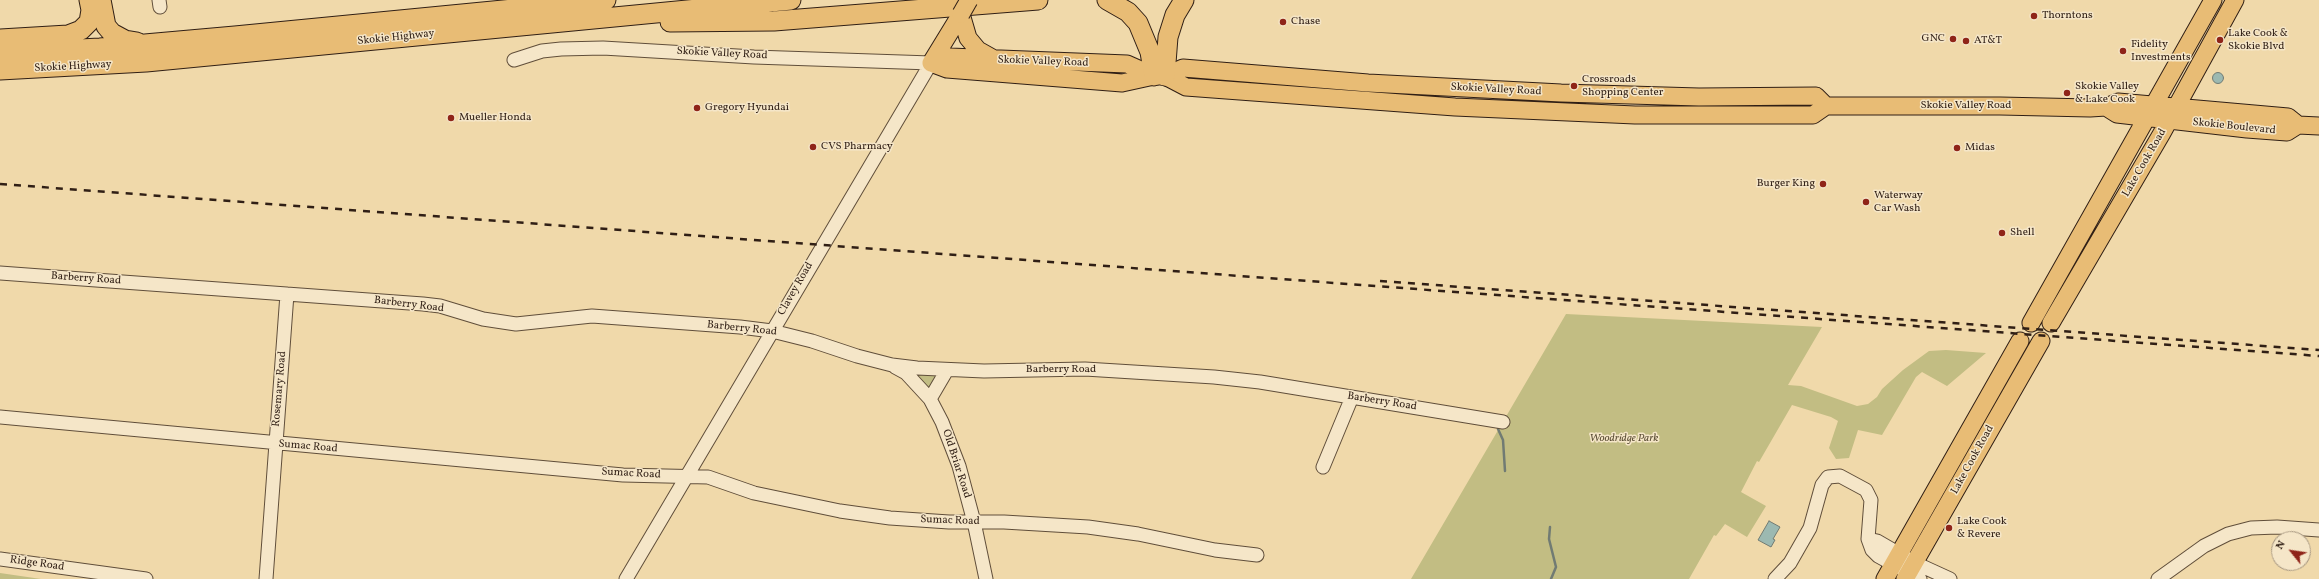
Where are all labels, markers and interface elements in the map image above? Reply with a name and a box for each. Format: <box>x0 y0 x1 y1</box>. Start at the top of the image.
place label: Thorntons <box>2042 9 2093 23</box>
marker: Thorntons <box>2029 11 2039 21</box>
place label: Chase <box>1291 15 1320 29</box>
marker: Chase <box>1278 17 1288 27</box>
street label: Skokie Highway <box>357 27 435 49</box>
place label: Lake Cook & Skokie Blvd <box>2228 27 2288 53</box>
place label: GNC <box>1922 32 1945 46</box>
marker: GNC <box>1948 34 1958 44</box>
place label: AT&T <box>1974 34 2002 48</box>
marker: Lake Cook & Skokie Blvd <box>2215 35 2225 45</box>
marker: AT&T <box>1961 36 1971 46</box>
place label: Fidelity Investments <box>2131 38 2191 64</box>
street label: Skokie Valley Road <box>676 45 768 63</box>
marker: Fidelity Investments <box>2118 46 2128 56</box>
street label: Skokie Valley Road <box>997 54 1089 70</box>
street label: Skokie Highway <box>34 58 112 76</box>
place label: Crossroads Shopping Center <box>1582 73 1663 99</box>
place label: Skokie Valley & Lake Cook <box>2075 80 2139 106</box>
street label: Skokie Valley Road <box>1450 81 1542 99</box>
marker: Crossroads Shopping Center <box>1569 81 1579 91</box>
marker: Skokie Valley & Lake Cook <box>2062 88 2072 98</box>
street label: Skokie Valley Road <box>1920 99 2012 113</box>
place label: Gregory Hyundai <box>705 101 789 115</box>
marker: Gregory Hyundai <box>692 103 702 113</box>
place label: Mueller Honda <box>459 111 531 125</box>
marker: Mueller Honda <box>446 113 456 123</box>
street label: Skokie Boulevard <box>2192 116 2276 138</box>
street label: Lake Cook Road <box>2120 126 2170 200</box>
place label: CVS Pharmacy <box>821 140 893 154</box>
place label: Midas <box>1965 141 1995 155</box>
marker: CVS Pharmacy <box>808 142 818 152</box>
marker: Midas <box>1952 143 1962 153</box>
place label: Burger King <box>1757 177 1815 191</box>
marker: Burger King <box>1818 179 1828 189</box>
place label: Waterway Car Wash <box>1874 189 1923 215</box>
marker: Waterway Car Wash <box>1861 197 1871 207</box>
place label: Shell <box>2010 226 2034 240</box>
marker: Shell <box>1997 228 2007 238</box>
street label: Clavey Road <box>775 260 817 318</box>
street label: Barberry Road <box>50 270 122 288</box>
street label: Barberry Road <box>373 294 445 316</box>
street label: Barberry Road <box>706 319 778 339</box>
street label: Rosemary Road <box>270 351 290 427</box>
street label: Barberry Road <box>1026 363 1096 377</box>
street label: Barberry Road <box>1346 390 1418 414</box>
street label: Lake Cook Road <box>1949 423 1997 497</box>
street label: Old Briar Road <box>939 428 973 500</box>
park label: Woodridge Park <box>1590 432 1658 446</box>
street label: Sumac Road <box>278 438 338 456</box>
street label: Sumac Road <box>601 466 661 482</box>
street label: Sumac Road <box>920 513 980 529</box>
place label: Lake Cook & Revere <box>1957 515 2007 541</box>
marker: Lake Cook & Revere <box>1944 523 1954 533</box>
north arrow <box>2271 531 2311 571</box>
text: N <box>2273 538 2290 552</box>
street label: Ridge Road <box>9 554 65 574</box>

